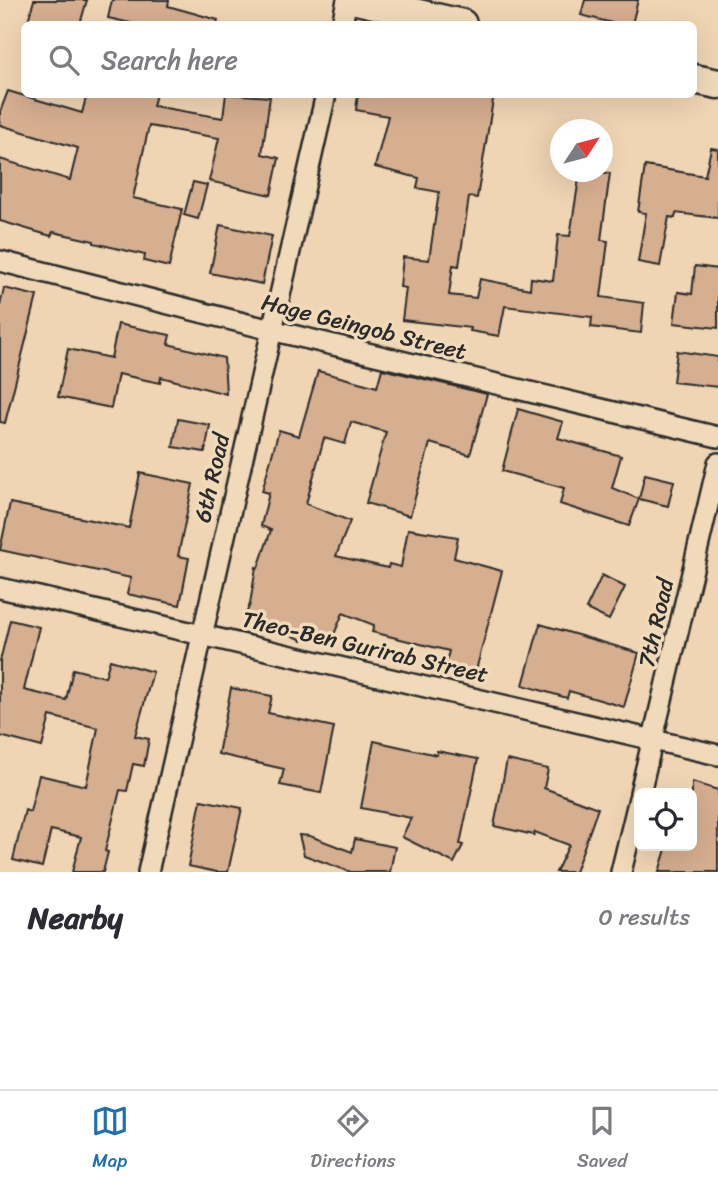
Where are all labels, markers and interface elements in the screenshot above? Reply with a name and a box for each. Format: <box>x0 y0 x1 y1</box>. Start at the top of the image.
search box <box>21 21 697 98</box>
text: Search here <box>101 37 238 83</box>
icon: search <box>45 41 83 79</box>
north arrow <box>550 119 613 182</box>
street label: Hage Geingob Street <box>257 282 471 372</box>
street label: 6th Road <box>182 427 243 527</box>
street label: 7th Road <box>626 572 687 672</box>
street label: Theo-Ben Gurirab Street <box>238 599 492 695</box>
map controls <box>634 788 697 851</box>
button: locate <box>634 788 697 851</box>
text: Nearby <box>28 891 123 945</box>
text: 0 results <box>598 897 690 938</box>
tab: Map <box>91 1102 129 1177</box>
tab: Directions <box>310 1102 396 1177</box>
tab: Saved <box>577 1102 627 1177</box>

